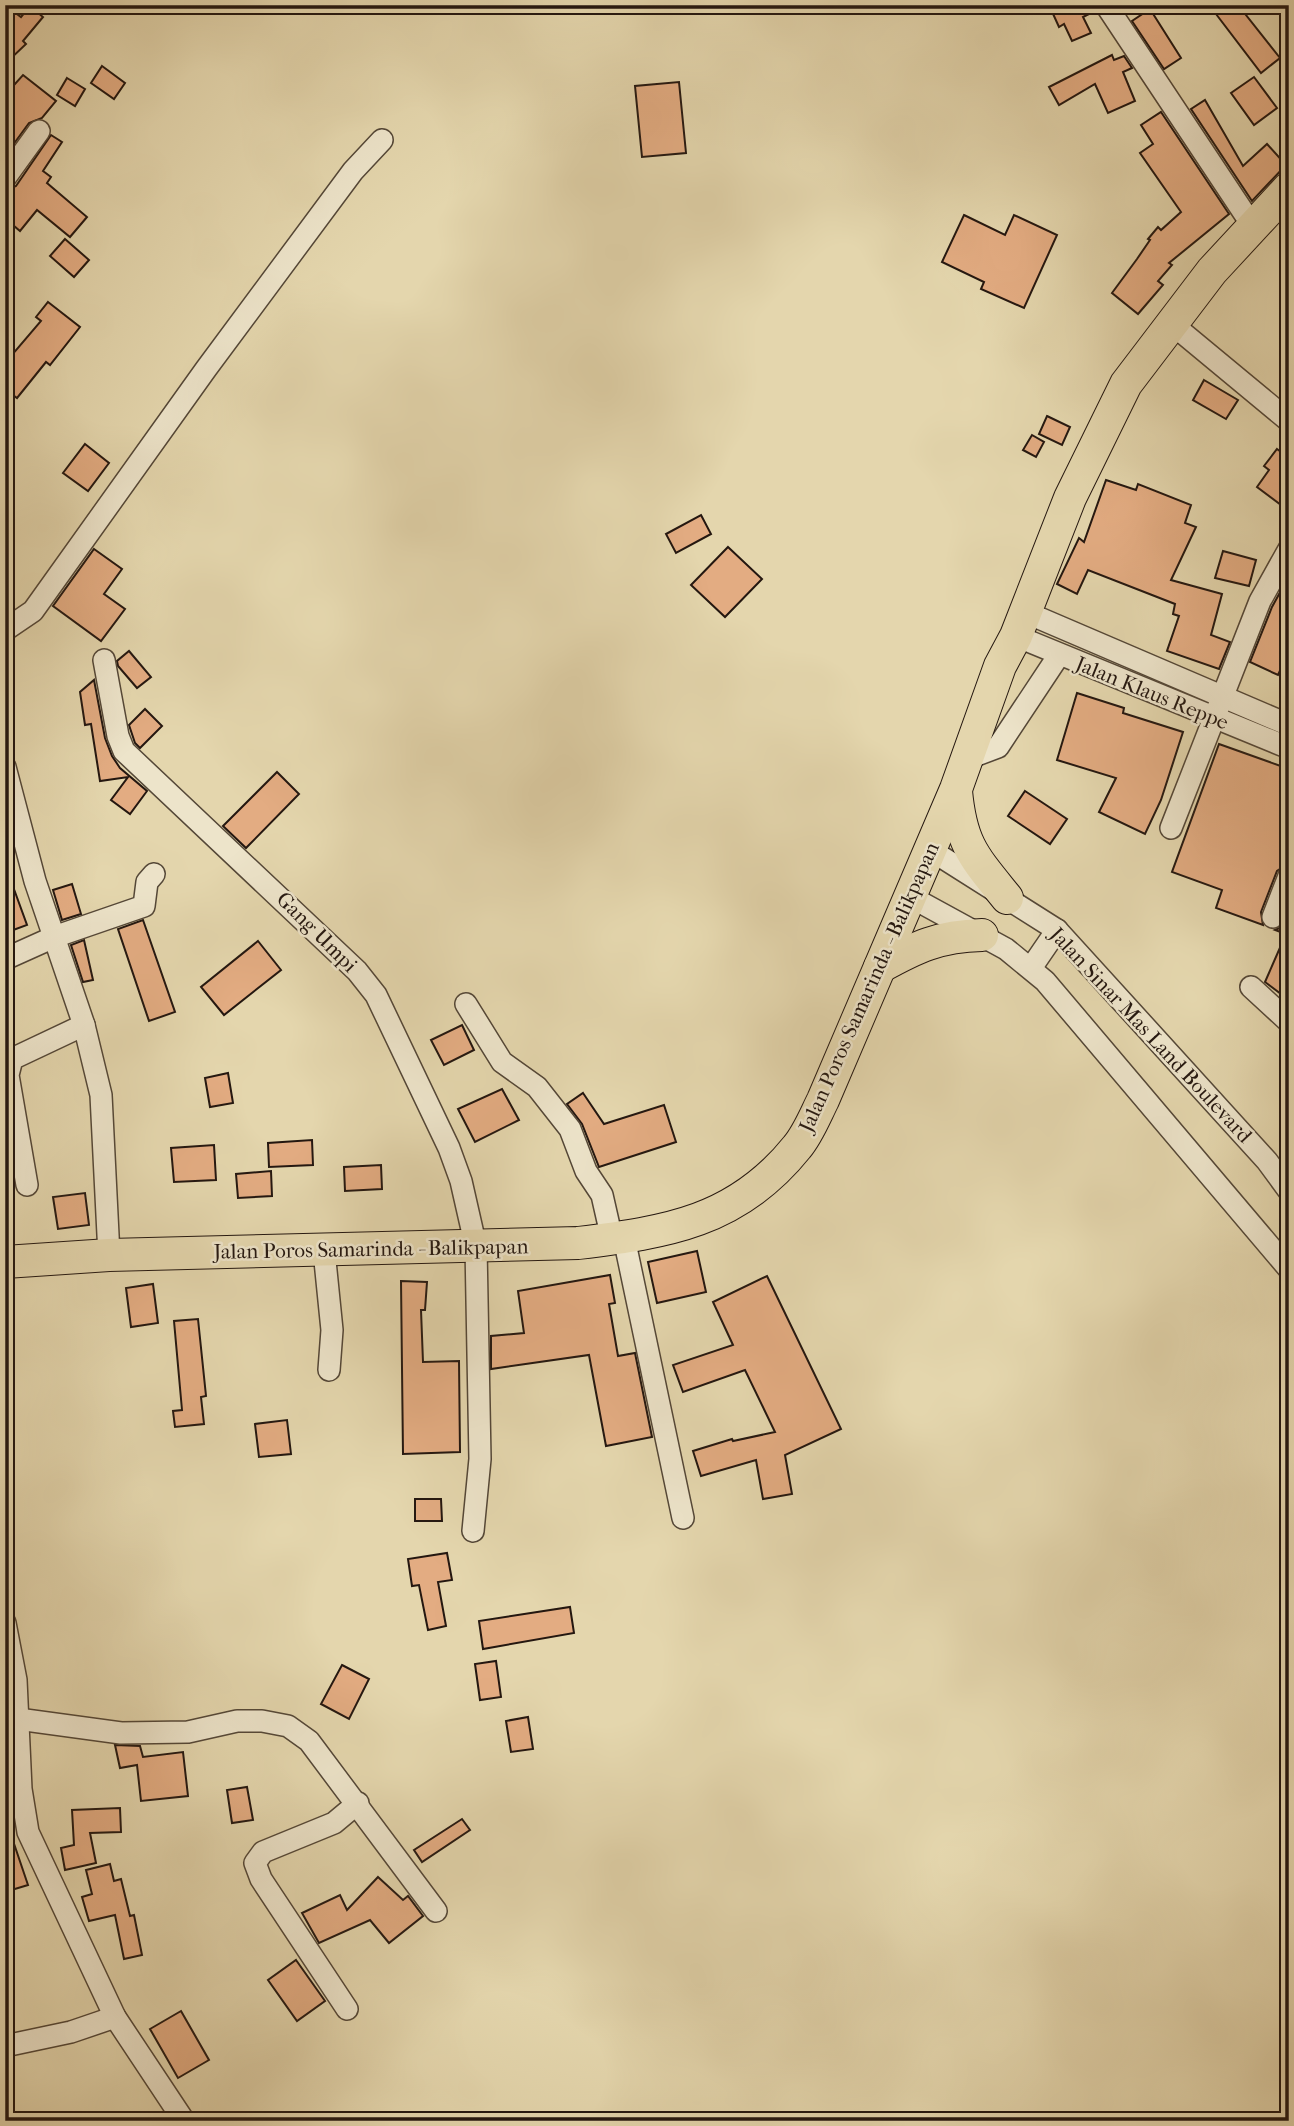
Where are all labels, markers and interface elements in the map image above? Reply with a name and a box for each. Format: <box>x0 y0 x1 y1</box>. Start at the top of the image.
street label: Jalan Klaus Reppe <box>1070 651 1232 735</box>
street label: Jalan Poros Samarinda - Balikpapan <box>793 838 944 1138</box>
street label: Gang Umpi <box>272 887 362 977</box>
street label: Jalan Sinar Mas Land Boulevard <box>1044 921 1257 1148</box>
street label: Jalan Poros Samarinda - Balikpapan <box>211 1234 529 1264</box>

